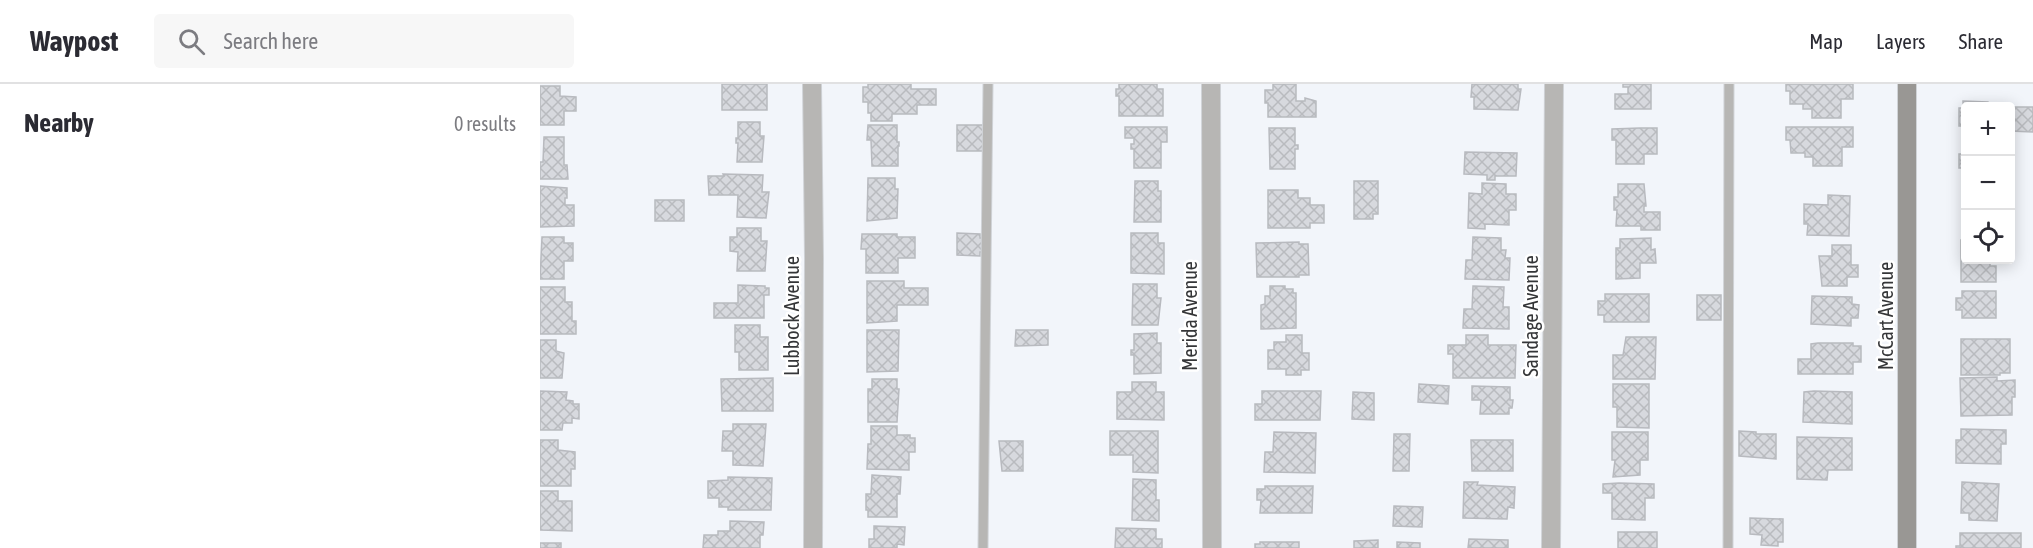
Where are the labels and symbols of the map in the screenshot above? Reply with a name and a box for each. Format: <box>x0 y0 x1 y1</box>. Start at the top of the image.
street label: Sandage Avenue <box>1519 255 1542 377</box>
street label: Lubbock Avenue <box>780 256 803 376</box>
street label: Merida Avenue <box>1178 261 1201 371</box>
street label: McCart Avenue <box>1874 262 1897 370</box>

